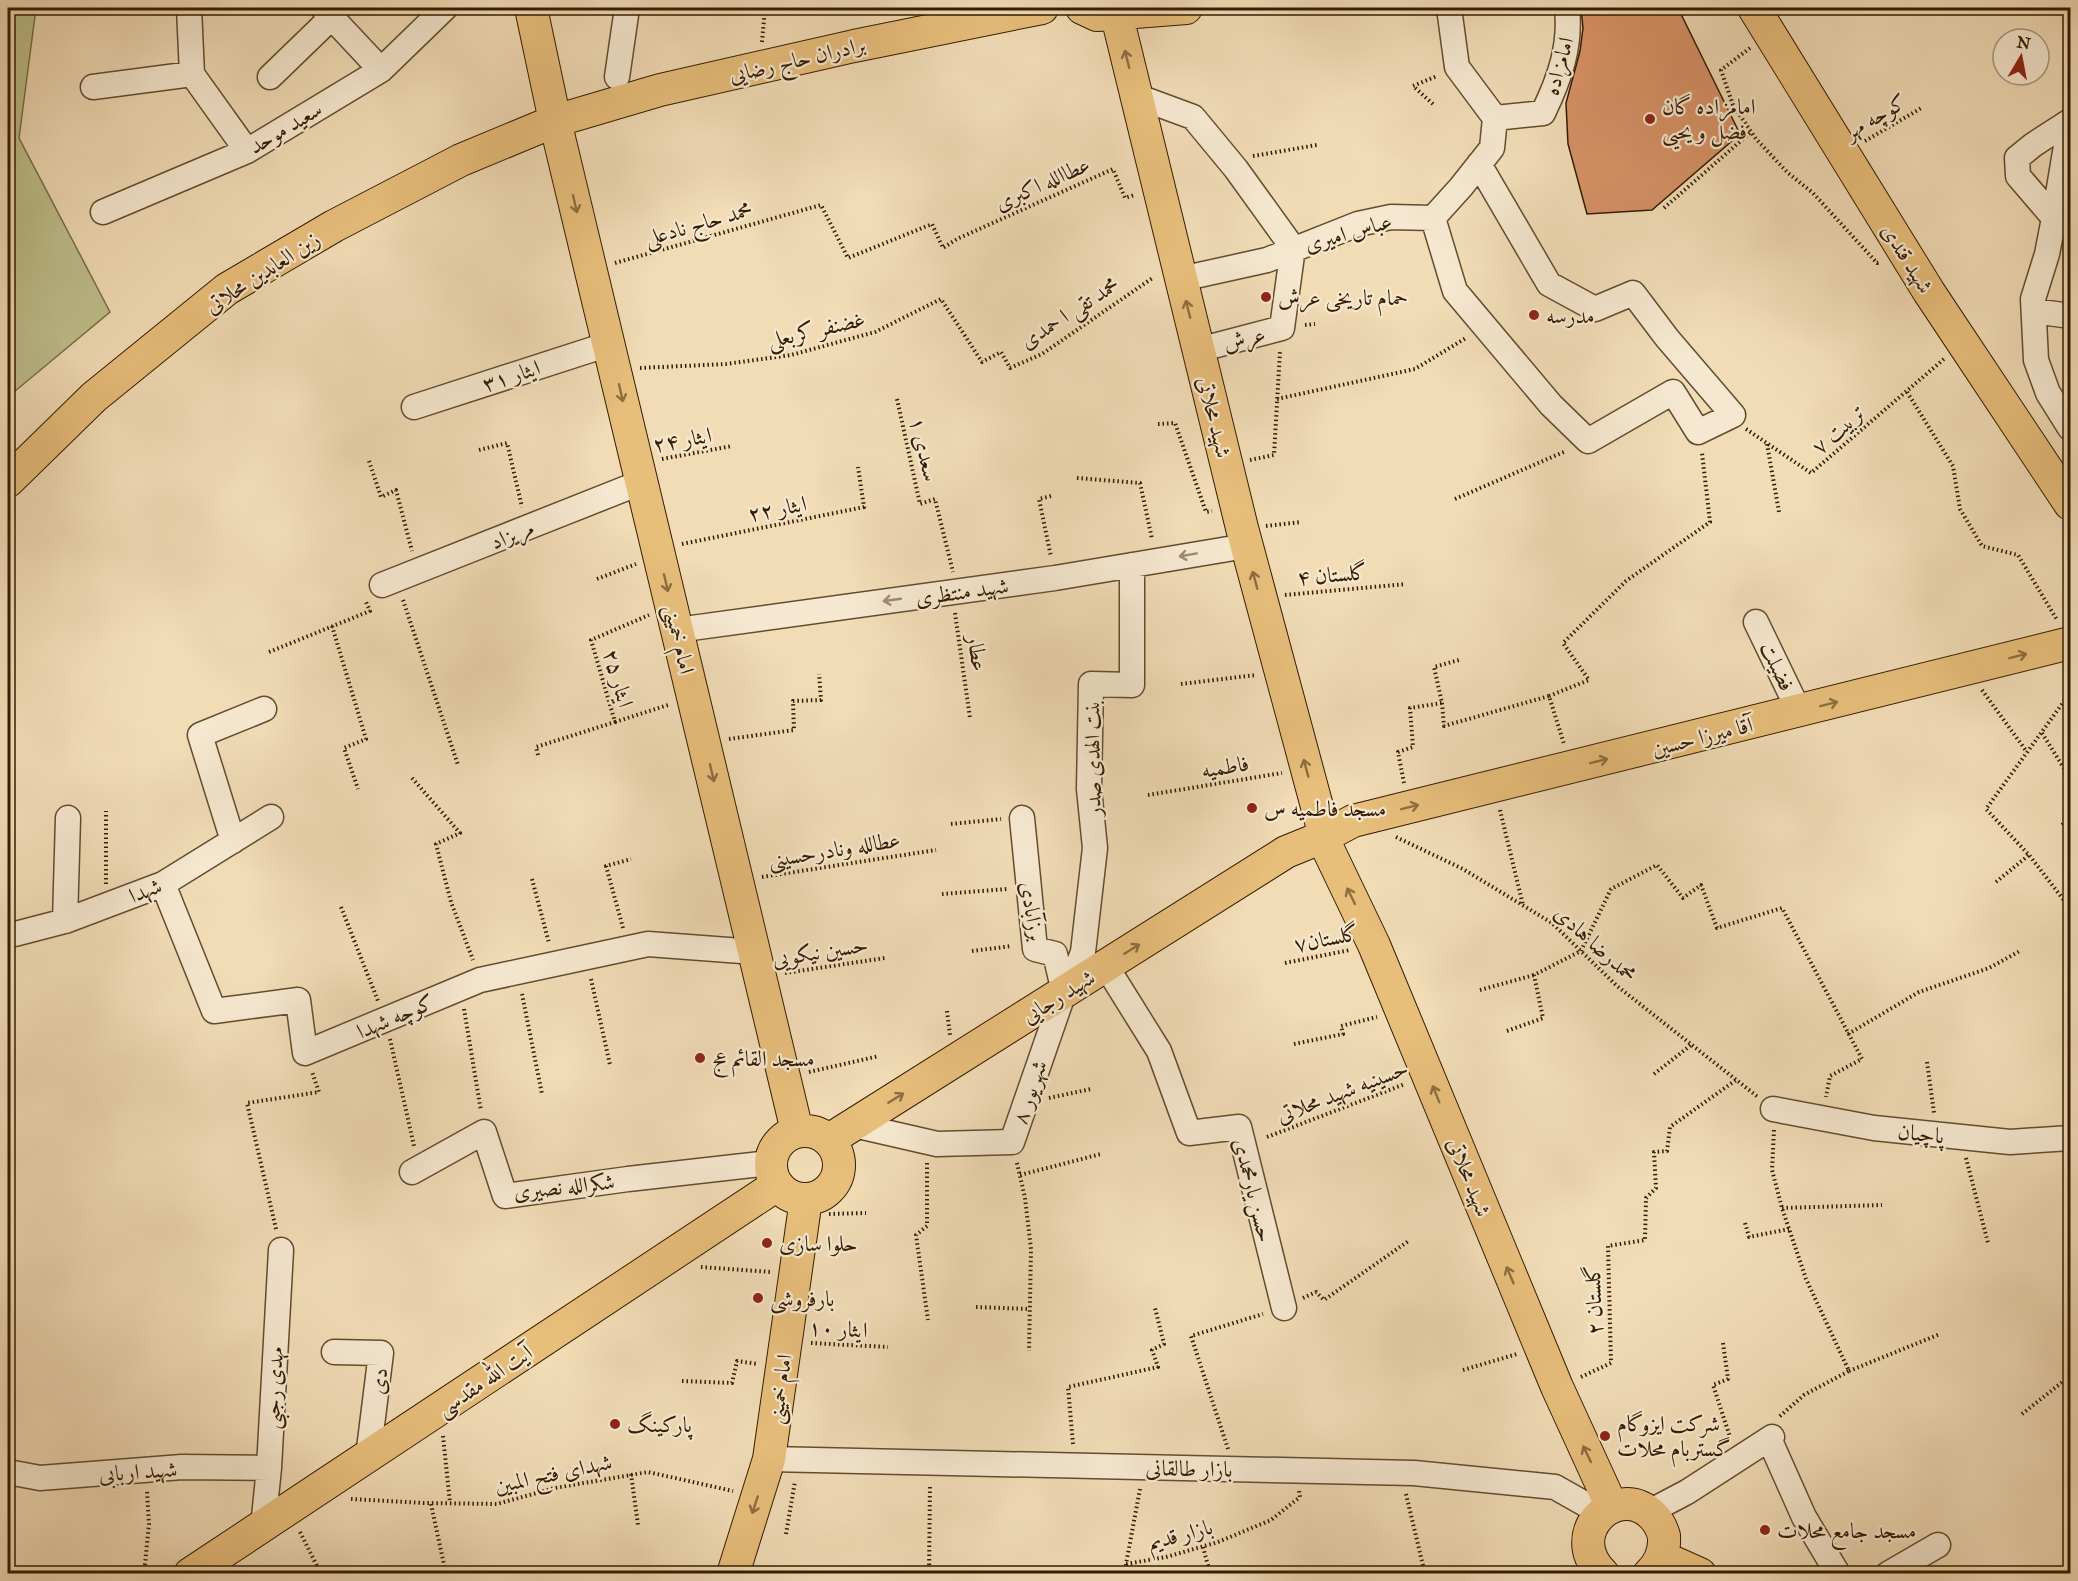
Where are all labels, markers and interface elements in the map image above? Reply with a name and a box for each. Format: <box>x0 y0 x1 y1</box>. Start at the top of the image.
north arrow <box>1991 27 2051 87</box>
street label: برادران حاج رضایی <box>726 31 869 94</box>
text: N <box>2015 32 2032 53</box>
street label: امامزاده <box>1537 34 1582 99</box>
one-way arrow <box>1121 49 1133 68</box>
street label: کوچه مهر <box>1837 88 1912 148</box>
place label: امامزاده گان فضل و یحیی <box>1662 93 1756 150</box>
street label: سعید موحد <box>244 95 327 160</box>
marker: امامزاده گان فضل و یحیی <box>1643 112 1657 126</box>
street label: عطاالله اکبری <box>990 150 1094 216</box>
one-way arrow <box>570 194 582 213</box>
street label: محمد حاج نادعلی <box>641 195 757 258</box>
street label: عباس امیری <box>1301 207 1395 258</box>
street label: شهید قندی <box>1875 218 1939 299</box>
street label: زین العابدین محلاتی <box>200 225 325 320</box>
street label: محمد تقی ا حمدی <box>1015 270 1126 357</box>
place label: حمام تاریخی عرش <box>1278 284 1408 317</box>
marker: حمام تاریخی عرش <box>1259 290 1273 304</box>
one-way arrow <box>1182 300 1194 319</box>
place label: مدرسه <box>1546 302 1595 329</box>
street label: غضنفر کربعلی <box>765 305 868 357</box>
marker: مدرسه <box>1527 308 1541 322</box>
street label: عرش <box>1220 320 1269 359</box>
street label: ایثار ۳۱ <box>479 353 544 397</box>
street label: شهید محلاتی <box>1190 374 1238 461</box>
one-way arrow <box>615 384 627 403</box>
street label: تربیت ۷ <box>1806 399 1871 460</box>
street label: سعدی ۱ <box>904 414 945 484</box>
street label: ایثار ۲۴ <box>651 421 714 458</box>
street label: ایثار ۲۲ <box>745 490 809 527</box>
street label: مریزاد <box>486 514 539 557</box>
one-way arrow <box>1179 550 1199 561</box>
street label: گلستان ۴ <box>1296 558 1368 591</box>
one-way arrow <box>1249 571 1261 590</box>
street label: شهید منتظری <box>914 572 1011 612</box>
one-way arrow <box>661 573 673 592</box>
one-way arrow <box>882 595 902 606</box>
street label: امام خمینی <box>653 602 701 678</box>
street label: عطار <box>961 631 993 673</box>
street label: فضیلت <box>1754 637 1801 695</box>
street label: ایثار ۲۵ <box>597 646 640 710</box>
one-way arrow <box>2008 650 2027 662</box>
one-way arrow <box>1819 697 1838 709</box>
street label: بنت الهدی صدر <box>1078 700 1107 818</box>
street label: آقا میرزا حسین <box>1649 710 1758 762</box>
street label: فاطمیه <box>1199 749 1251 784</box>
one-way arrow <box>1589 754 1608 766</box>
one-way arrow <box>1300 759 1312 778</box>
one-way arrow <box>706 763 718 782</box>
place label: مسجد فاطمیه س <box>1264 795 1386 822</box>
marker: مسجد فاطمیه س <box>1245 801 1259 815</box>
one-way arrow <box>1400 801 1419 813</box>
street label: عطالله ونادرحسینی <box>766 826 902 875</box>
street label: شهدا <box>125 872 166 910</box>
street label: برزآبادی <box>1014 879 1051 943</box>
one-way arrow <box>1344 888 1356 906</box>
street label: محمدرضا هادی <box>1549 899 1643 988</box>
street label: گلستان۷ <box>1291 919 1361 958</box>
street label: حسین نیکویی <box>770 931 870 974</box>
one-way arrow <box>1123 943 1140 955</box>
street label: شهید رجایی <box>1017 963 1101 1031</box>
street label: کوچه شهدا <box>352 988 439 1047</box>
place label: مسجد القائم عج <box>712 1045 815 1078</box>
marker: مسجد القائم عج <box>693 1051 707 1065</box>
street label: حسینیه شهید محلاتی <box>1273 1054 1412 1130</box>
street label: ۸ شهریور <box>1006 1057 1054 1128</box>
one-way arrow <box>1430 1086 1441 1104</box>
one-way arrow <box>887 1092 904 1104</box>
street label: پاچیان <box>1896 1118 1947 1153</box>
street label: شهید محلاتی <box>1441 1134 1498 1221</box>
street label: حسن یارمحمدی <box>1226 1135 1279 1245</box>
street label: شکرالله نصیری <box>512 1168 616 1205</box>
place label: حلوا سازی <box>779 1230 858 1257</box>
marker: حلوا سازی <box>760 1236 774 1250</box>
street label: گلستان ۲ <box>1579 1264 1608 1336</box>
one-way arrow <box>1504 1266 1515 1284</box>
place label: بارفروشی <box>770 1285 834 1314</box>
marker: بارفروشی <box>751 1291 765 1305</box>
street label: ایثار ۱۰ <box>808 1313 868 1344</box>
street label: آیت الله مقدسی <box>429 1334 540 1424</box>
street label: مهدی رجبی <box>258 1346 294 1430</box>
street label: امام خمینی <box>761 1352 804 1427</box>
street label: دی <box>363 1366 394 1396</box>
place label: شرکت ایزوگام گستربام محلات <box>1617 1410 1731 1468</box>
place label: پارکینگ <box>627 1411 694 1441</box>
marker: پارکینگ <box>608 1417 622 1431</box>
marker: شرکت ایزوگام گستربام محلات <box>1598 1429 1612 1443</box>
one-way arrow <box>1581 1445 1593 1463</box>
street label: شهدای فتح المبین <box>492 1448 616 1505</box>
street label: بازار طالقانی <box>1145 1454 1233 1483</box>
street label: شهید اربابی <box>98 1455 179 1491</box>
one-way arrow <box>749 1495 760 1514</box>
street label: بازار قدیم <box>1145 1513 1217 1562</box>
place label: مسجد جامع محلات <box>1777 1517 1916 1550</box>
marker: مسجد جامع محلات <box>1758 1523 1772 1537</box>

